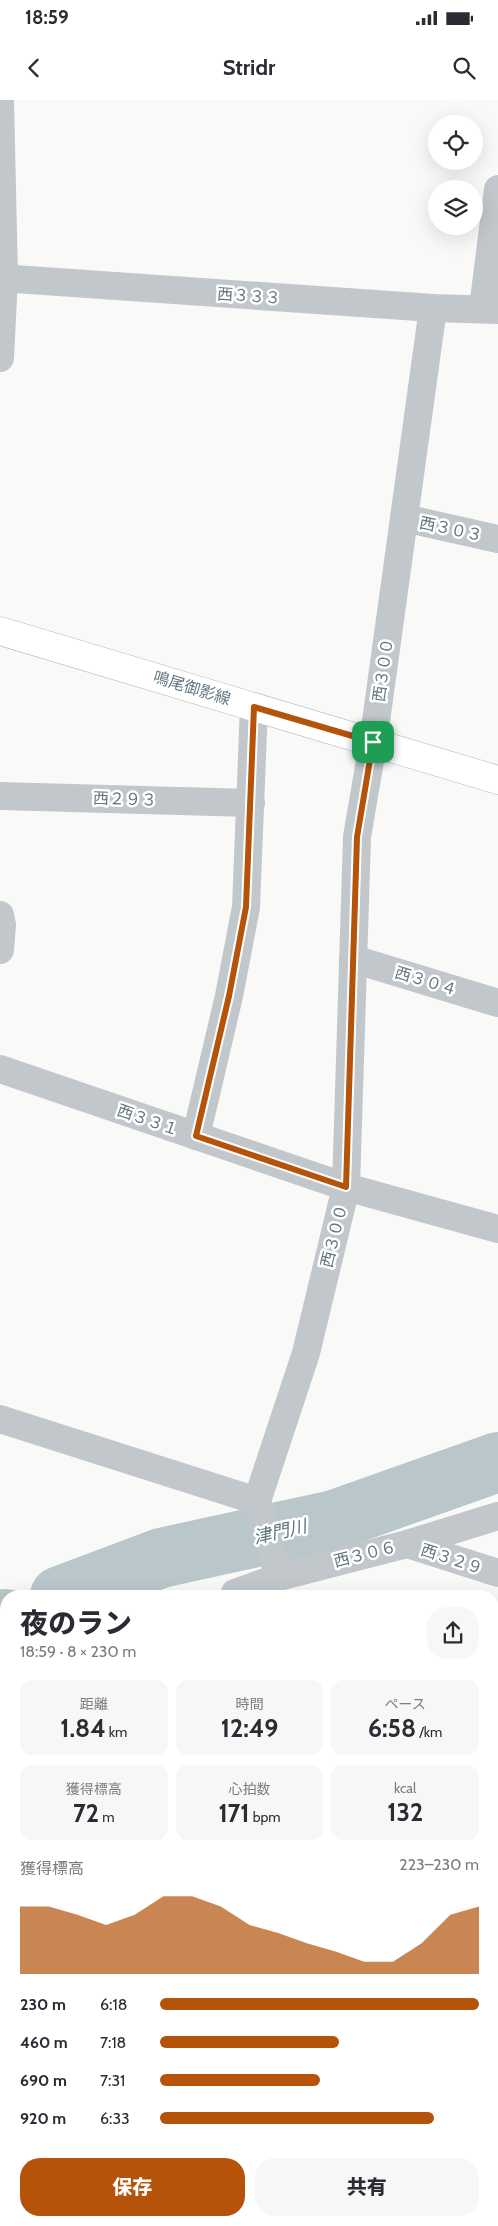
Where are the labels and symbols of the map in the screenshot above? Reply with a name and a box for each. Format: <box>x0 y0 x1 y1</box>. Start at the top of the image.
street label: 西３３３ <box>216 284 282 308</box>
street label: 西３０３ <box>418 513 484 545</box>
street label: 西３００ <box>369 637 397 703</box>
street label: 鳴尾御影線 <box>151 667 233 709</box>
pin <box>352 721 394 763</box>
street label: 西２９３ <box>93 788 157 810</box>
street label: 西３０４ <box>393 963 459 999</box>
street label: 西３３１ <box>115 1101 181 1139</box>
street label: 西３００ <box>317 1203 351 1269</box>
water label: 津門川 <box>251 1515 311 1549</box>
street label: 西３０６ <box>332 1537 398 1571</box>
street label: 西３２９ <box>419 1540 485 1578</box>

